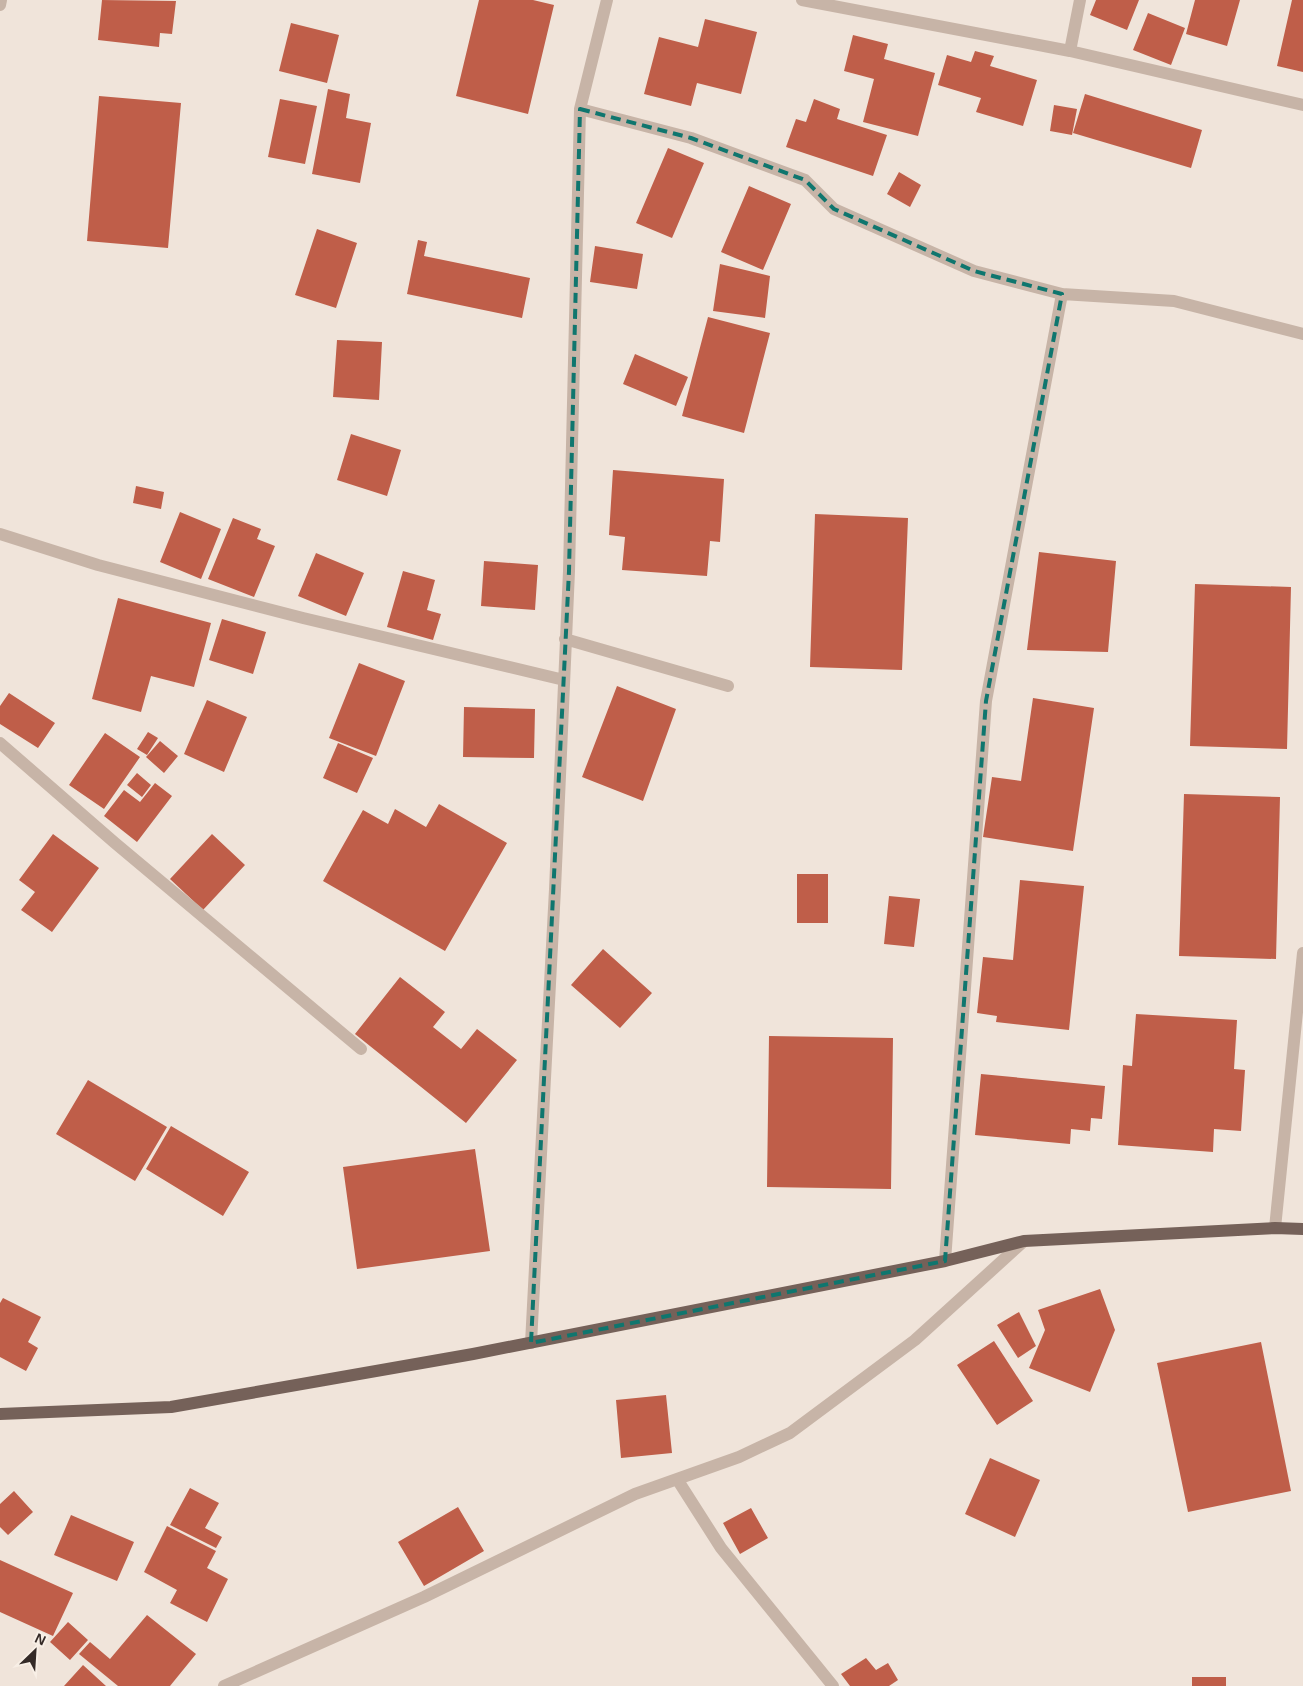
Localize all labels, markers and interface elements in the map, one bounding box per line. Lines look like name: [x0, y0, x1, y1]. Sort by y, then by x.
north arrow: [10, 1626, 60, 1676]
text: N: [33, 1630, 48, 1649]

